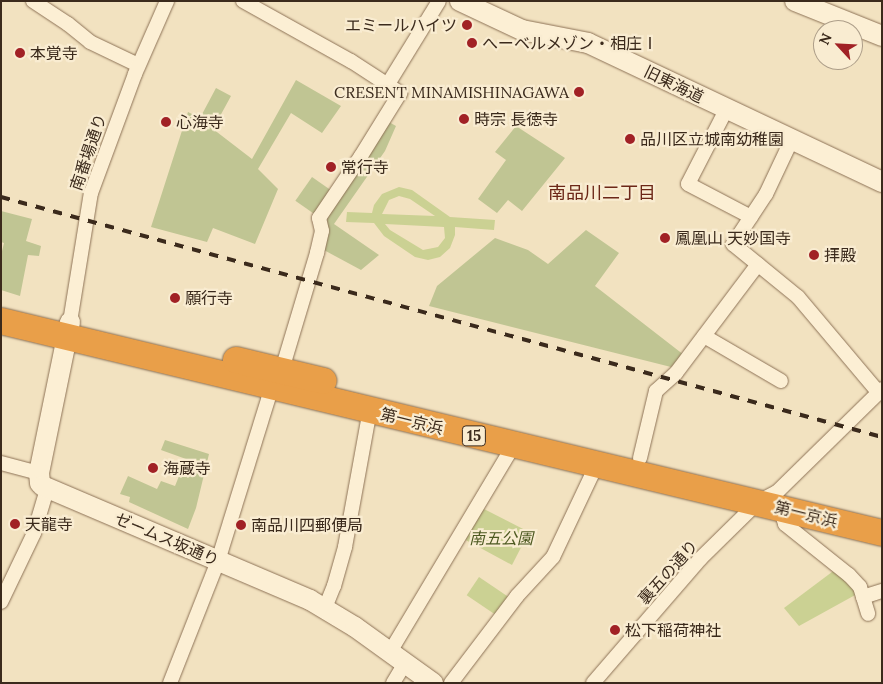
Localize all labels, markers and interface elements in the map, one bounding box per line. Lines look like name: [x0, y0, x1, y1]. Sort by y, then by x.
place label: エミールハイツ: [345, 15, 457, 35]
marker: エミールハイツ: [461, 19, 473, 31]
north arrow: [813, 20, 863, 70]
text: N: [815, 30, 836, 48]
place label: へーベルメゾン・相庄Ⅰ: [482, 33, 658, 53]
marker: へーベルメゾン・相庄Ⅰ: [466, 37, 478, 49]
place label: 本覚寺: [30, 43, 78, 63]
marker: 本覚寺: [14, 47, 26, 59]
street label: 旧東海道: [641, 61, 707, 107]
place label: CRESENT MINAMISHINAGAWA: [334, 82, 569, 102]
marker: CRESENT MINAMISHINAGAWA: [573, 86, 585, 98]
place label: 時宗 長徳寺: [474, 109, 558, 129]
street label: 南番場通り: [66, 111, 110, 193]
place label: 心海寺: [176, 112, 224, 132]
marker: 時宗 長徳寺: [458, 113, 470, 125]
marker: 心海寺: [160, 116, 172, 128]
place label: 品川区立城南幼稚園: [640, 129, 784, 149]
marker: 品川区立城南幼稚園: [624, 133, 636, 145]
place label: 常行寺: [341, 157, 389, 177]
marker: 常行寺: [325, 161, 337, 173]
district label: 南品川二丁目: [548, 182, 656, 204]
place label: 鳳凰山 天妙国寺: [675, 228, 791, 248]
marker: 鳳凰山 天妙国寺: [659, 232, 671, 244]
place label: 拝殿: [824, 245, 856, 265]
marker: 拝殿: [808, 249, 820, 261]
place label: 願行寺: [185, 288, 233, 308]
marker: 願行寺: [169, 292, 181, 304]
street label: 第一京浜: [379, 404, 445, 438]
road number: 15: [462, 424, 486, 448]
place label: 海蔵寺: [163, 458, 211, 478]
marker: 海蔵寺: [147, 462, 159, 474]
street label: 第一京浜: [773, 497, 839, 531]
street label: ゼームス坂通り: [112, 508, 222, 570]
place label: 天龍寺: [25, 514, 73, 534]
place label: 南品川四郵便局: [251, 515, 363, 535]
marker: 天龍寺: [9, 518, 21, 530]
marker: 南品川四郵便局: [235, 519, 247, 531]
park label: 南五公園: [469, 528, 533, 548]
street label: 裏五の通り: [634, 536, 702, 608]
place label: 松下稲荷神社: [625, 620, 721, 640]
marker: 松下稲荷神社: [609, 624, 621, 636]

